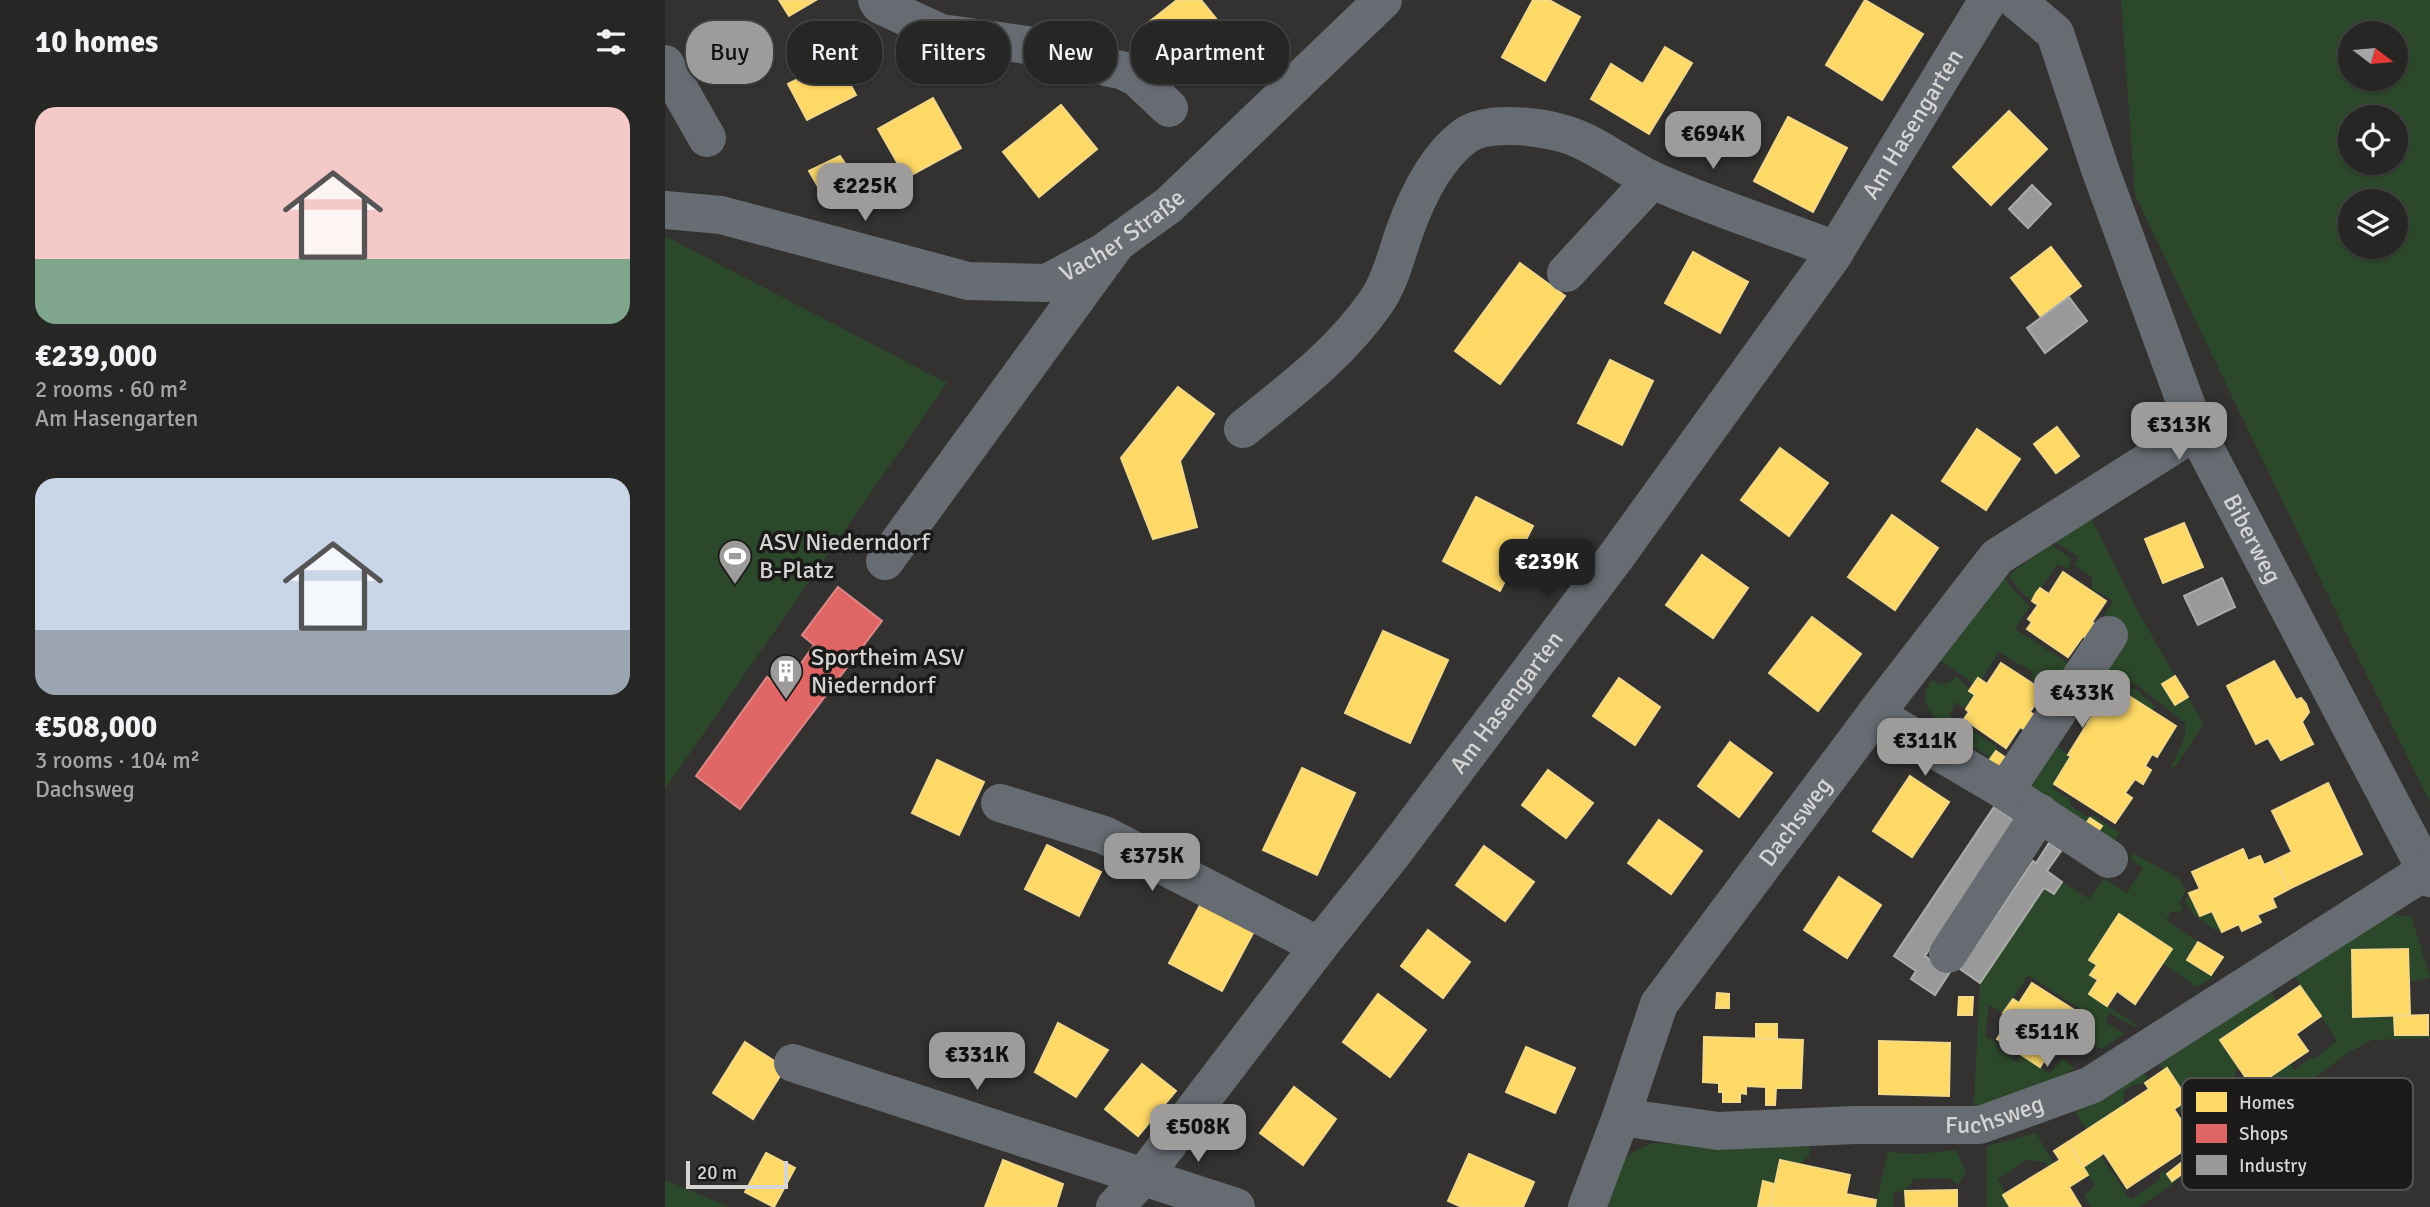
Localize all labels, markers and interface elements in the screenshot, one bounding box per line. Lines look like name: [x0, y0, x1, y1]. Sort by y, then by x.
chip: Buy: [686, 21, 773, 84]
chip: Rent: [787, 21, 882, 84]
chip: Filters: [896, 21, 1010, 84]
chip: New: [1024, 21, 1117, 84]
chip: Apartment: [1131, 21, 1289, 84]
north arrow: [2338, 21, 2408, 91]
map controls: [2338, 21, 2408, 259]
icon: filters: [592, 23, 630, 61]
text: 10 homes: [35, 24, 158, 61]
street label: Am Hasengarten: [1855, 43, 1970, 205]
button: locate: [2338, 105, 2408, 175]
pin: €694K: [1664, 111, 1762, 171]
text: €694K: [1681, 119, 1745, 148]
icon: home: [270, 152, 396, 278]
pin: €225K: [816, 164, 914, 223]
text: €225K: [833, 171, 897, 200]
street label: Vacher Straße: [1054, 183, 1191, 288]
button: layers: [2338, 189, 2408, 259]
text: €239,000: [35, 338, 157, 375]
text: 2 rooms · 60 m²: [35, 375, 188, 404]
pin: €313K: [2130, 402, 2228, 462]
text: Am Hasengarten: [35, 404, 198, 433]
text: €313K: [2147, 410, 2211, 439]
street label: Biberweg: [2217, 489, 2288, 589]
icon: home: [270, 523, 396, 649]
place label: ASV Niederndorf B-Platz: [759, 527, 930, 585]
sports icon: ASV Niederndorf B-Platz: [716, 537, 754, 586]
pin: €239K: [1498, 540, 1596, 599]
text: €239K: [1515, 547, 1579, 576]
street label: Am Hasengarten: [1443, 625, 1570, 779]
place label: Sportheim ASV Niederndorf: [811, 642, 964, 700]
building icon: Sportheim ASV Niederndorf: [767, 652, 805, 701]
pin: €433K: [2033, 670, 2131, 730]
text: €433K: [2050, 678, 2114, 707]
text: €508,000: [35, 709, 157, 746]
pin: €311K: [1876, 718, 1974, 778]
text: €311K: [1893, 726, 1957, 755]
text: 3 rooms · 104 m²: [35, 746, 200, 775]
street label: Dachsweg: [1752, 771, 1838, 872]
text: Dachsweg: [35, 775, 135, 804]
pin: €375K: [1103, 834, 1201, 893]
text: €375K: [1120, 841, 1184, 870]
pin: €511K: [1998, 1010, 2096, 1069]
text: €511K: [2015, 1017, 2079, 1046]
pin: €331K: [928, 1032, 1026, 1092]
text: €331K: [945, 1040, 1009, 1069]
legend: [2182, 1078, 2413, 1190]
street label: Fuchsweg: [1945, 1088, 2048, 1140]
text: Homes: [2239, 1091, 2295, 1115]
pin: €508K: [1149, 1104, 1247, 1164]
text: €508K: [1166, 1112, 1230, 1141]
text: Shops: [2239, 1122, 2288, 1146]
text: Industry: [2239, 1154, 2307, 1178]
scale bar: [686, 1158, 787, 1190]
text: 20 m: [697, 1161, 737, 1185]

